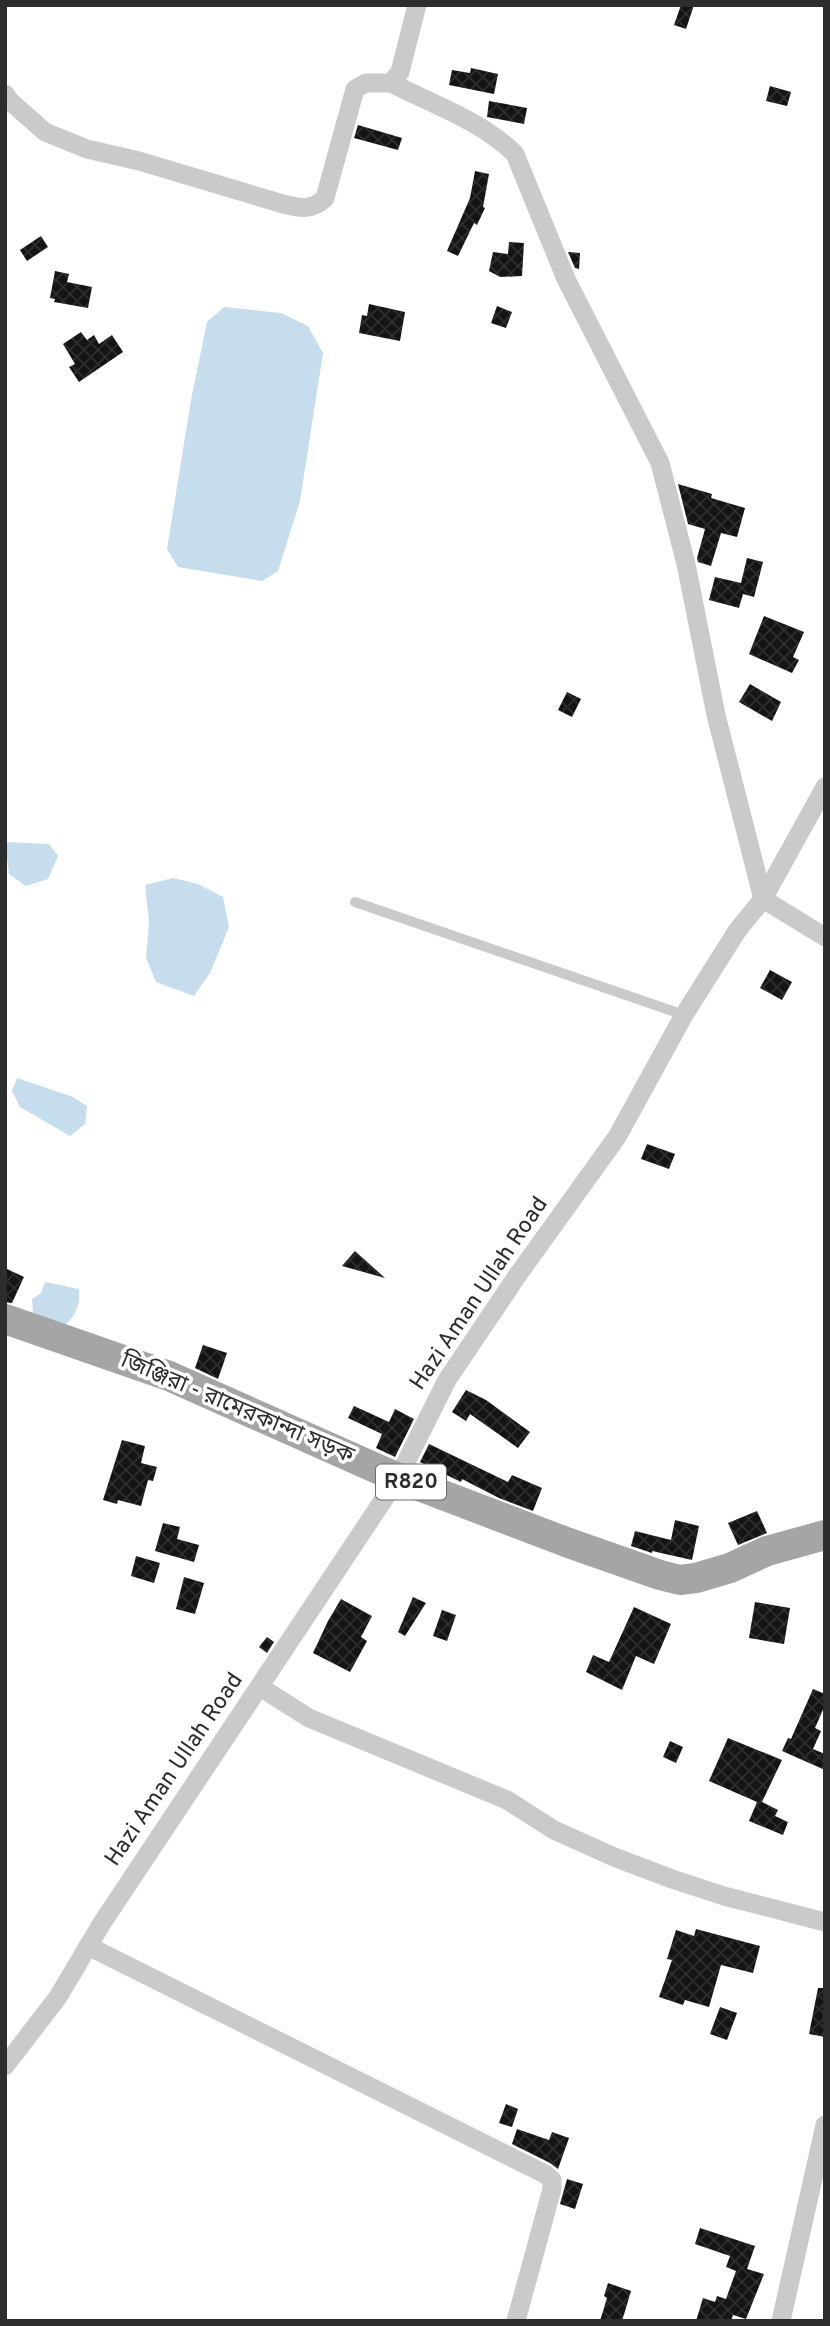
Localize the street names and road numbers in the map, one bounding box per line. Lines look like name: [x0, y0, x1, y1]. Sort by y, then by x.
street label: Hazi Aman Ullah Road: [405, 1192, 555, 1396]
street label: জিঞ্জিরা - রামেরকান্দা সড়ক: [115, 1346, 358, 1471]
road number: R820: [376, 1464, 446, 1500]
street label: Hazi Aman Ullah Road: [100, 1668, 250, 1872]

